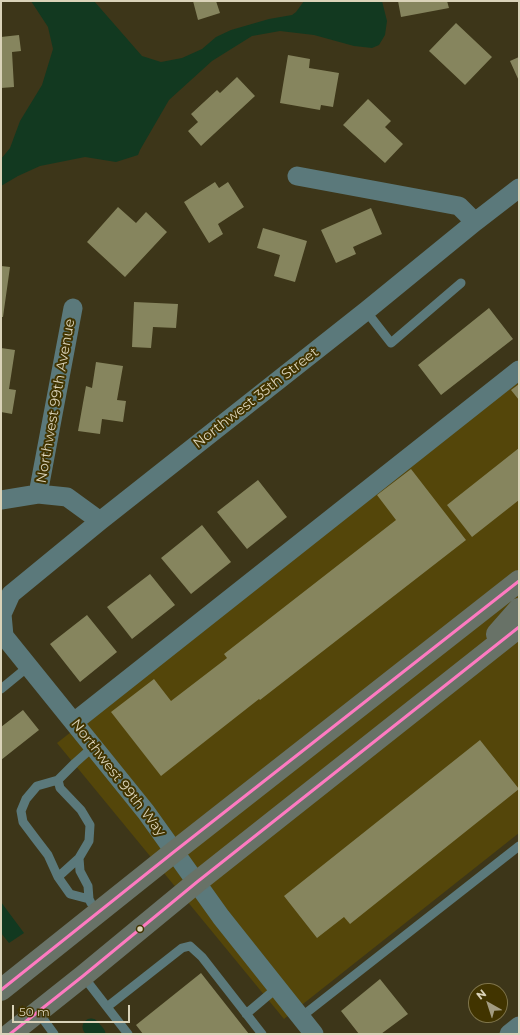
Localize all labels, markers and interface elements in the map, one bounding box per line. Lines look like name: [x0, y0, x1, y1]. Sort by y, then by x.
street label: Northwest 99th Avenue: [33, 318, 79, 484]
street label: Northwest 35th Street: [190, 344, 322, 452]
street label: Northwest 99th Way: [67, 716, 169, 840]
unlabelled marker: [135, 924, 145, 934]
north arrow: [468, 983, 508, 1023]
text: N: [473, 986, 489, 1003]
scale bar: [14, 997, 132, 1023]
text: 50 m: [19, 1004, 50, 1019]

